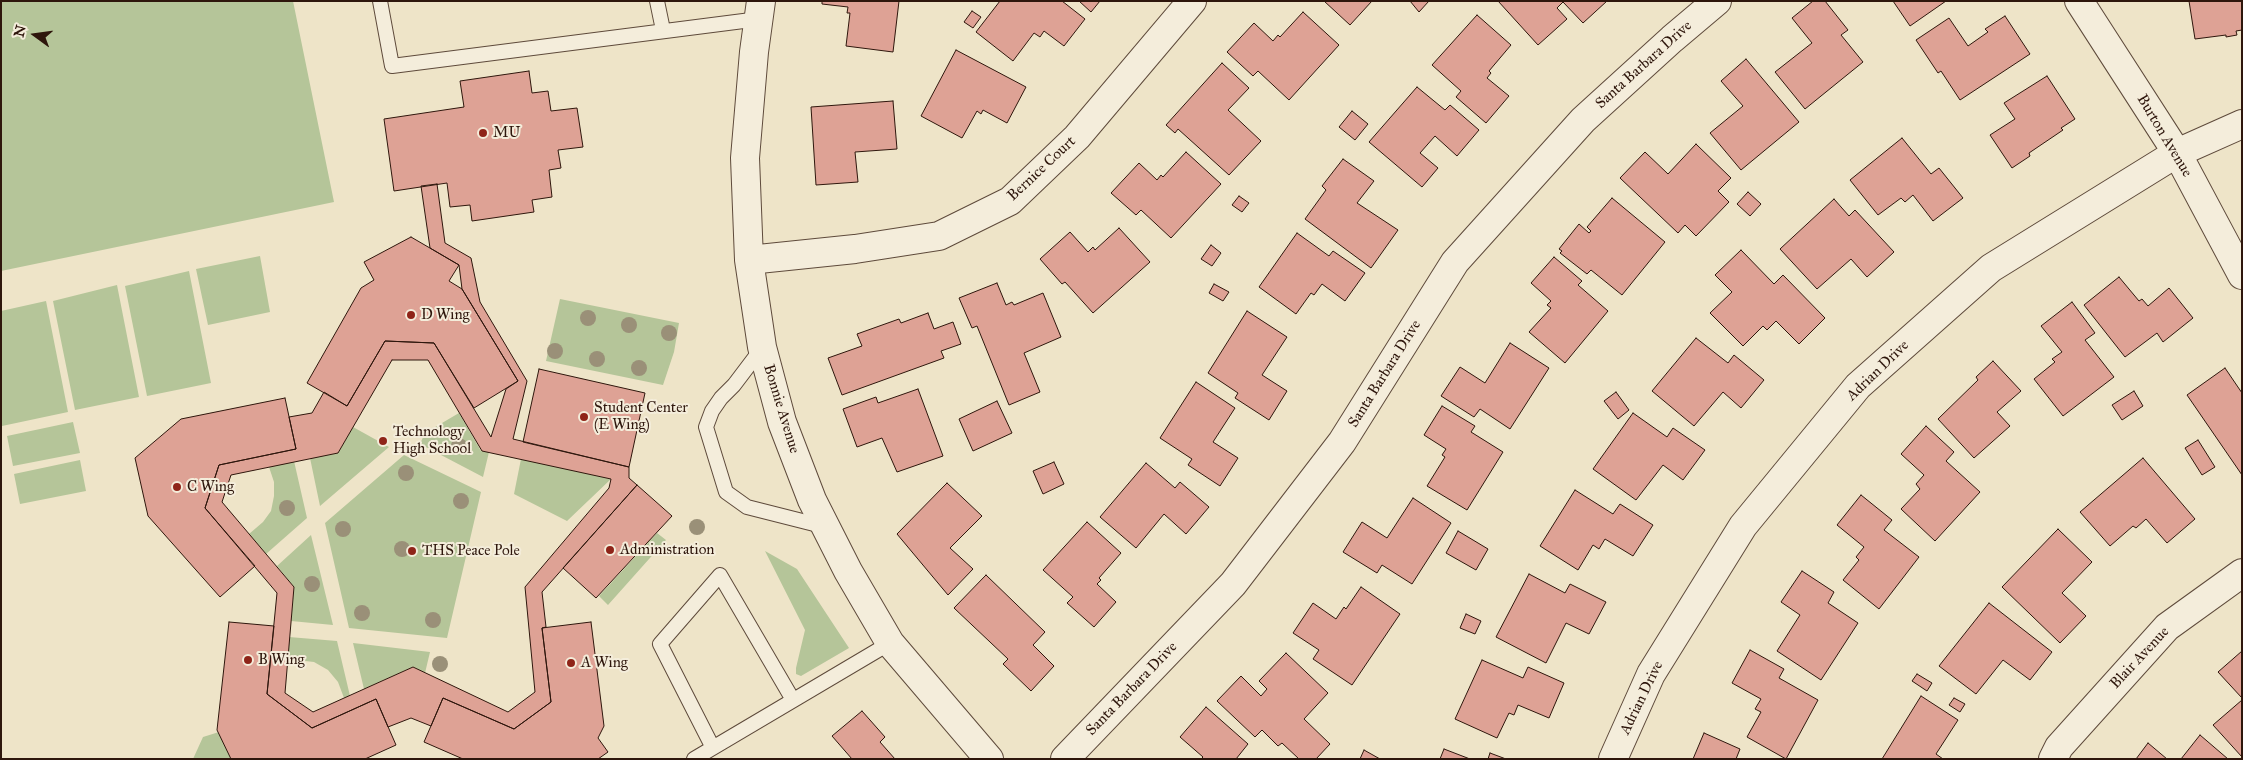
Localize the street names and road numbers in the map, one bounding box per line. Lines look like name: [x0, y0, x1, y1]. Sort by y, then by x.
street label: Santa Barbara Drive: [1592, 17, 1696, 113]
street label: Burton Avenue: [2132, 92, 2196, 180]
street label: Bernice Court: [1004, 133, 1080, 205]
street label: Santa Barbara Drive: [1345, 317, 1425, 431]
street label: Adrian Drive: [1843, 337, 1913, 405]
street label: Bonnie Avenue: [759, 362, 803, 456]
street label: Blair Avenue: [2107, 623, 2173, 693]
street label: Santa Barbara Drive: [1083, 638, 1181, 740]
street label: Adrian Drive: [1616, 658, 1668, 738]

